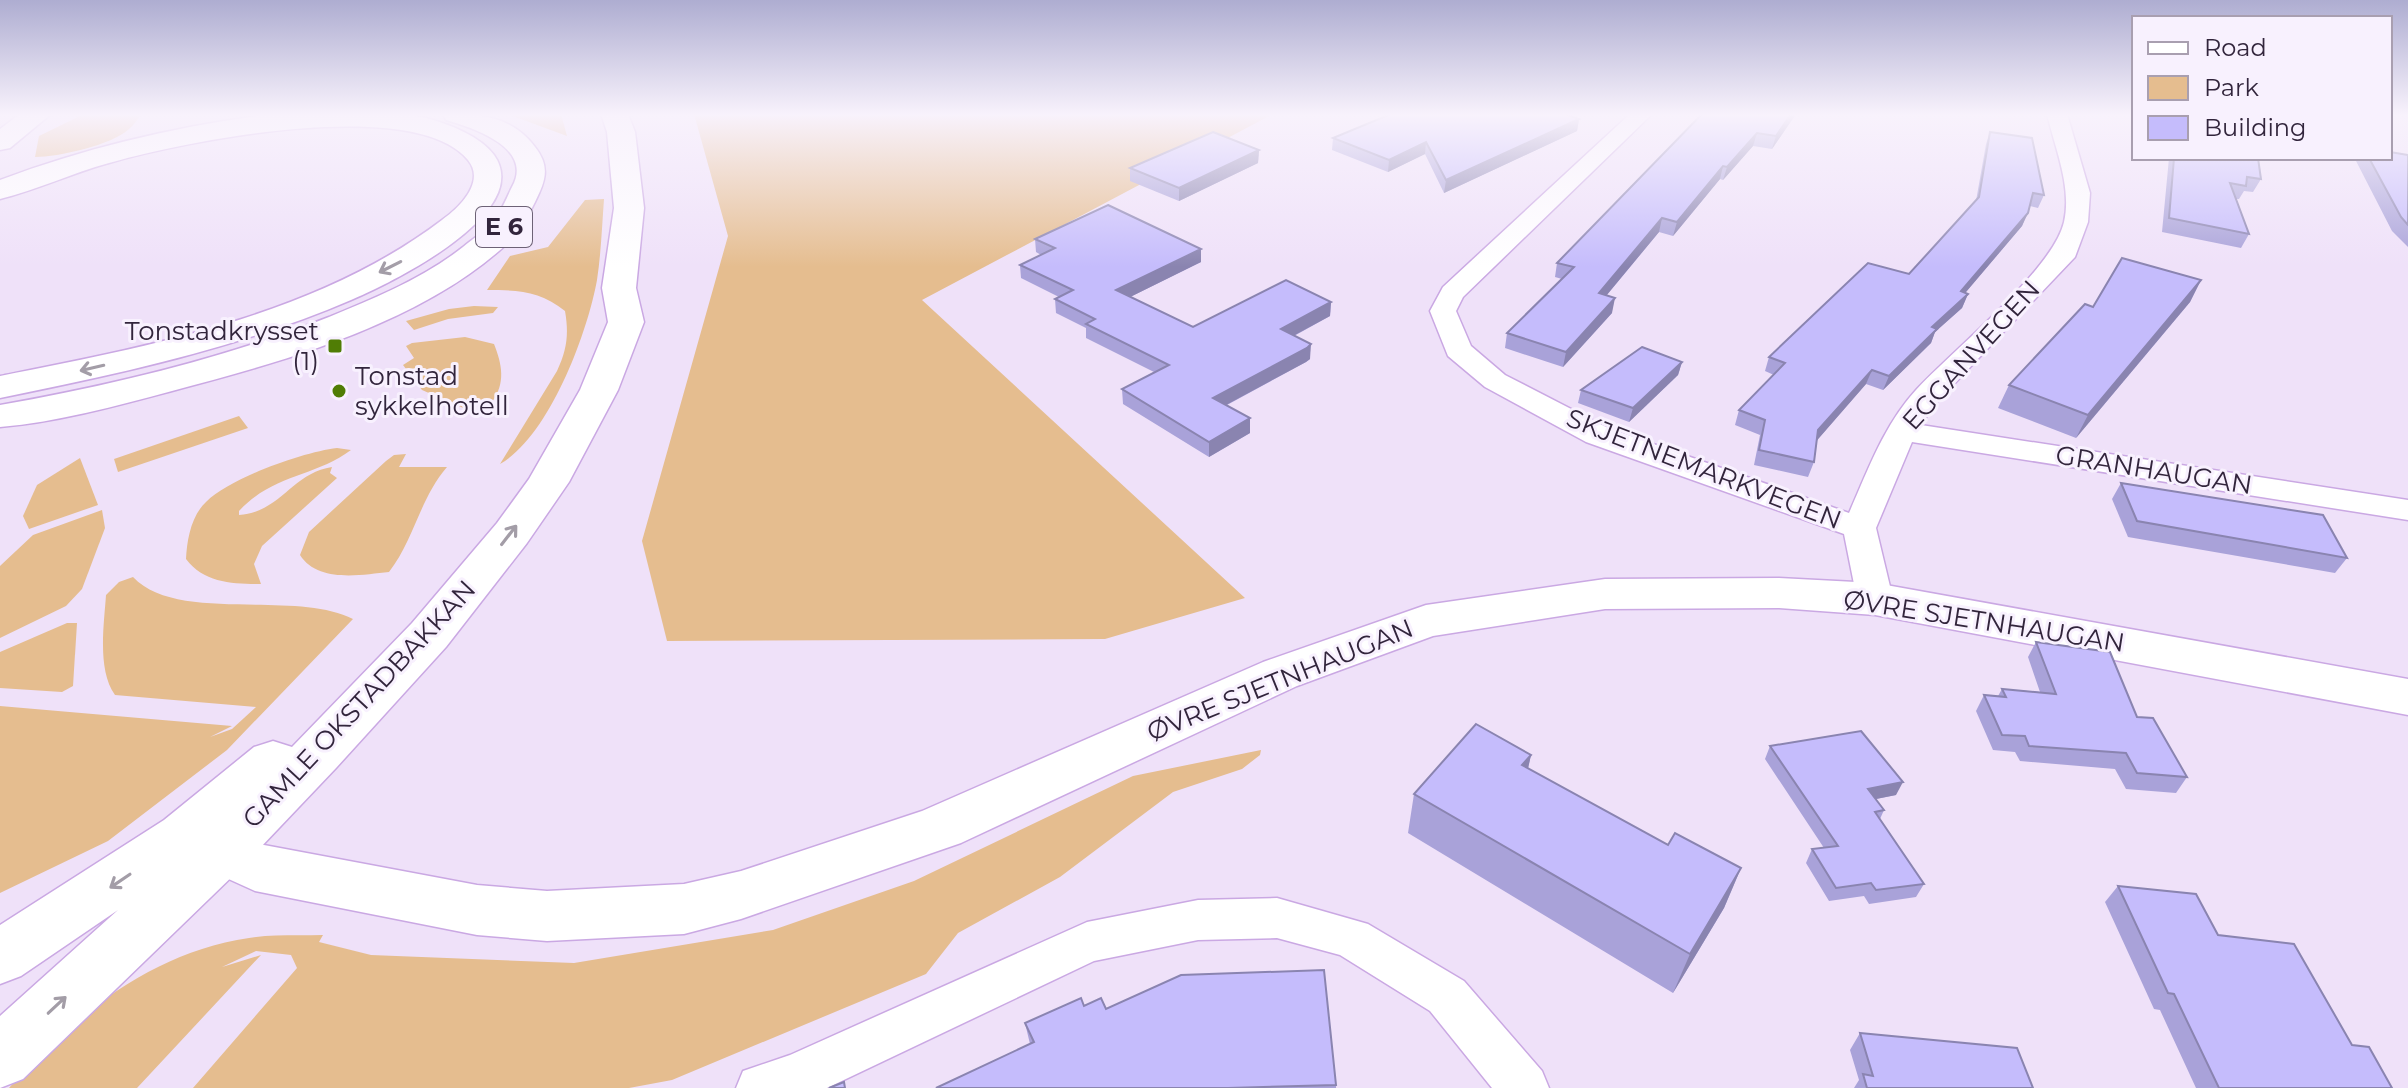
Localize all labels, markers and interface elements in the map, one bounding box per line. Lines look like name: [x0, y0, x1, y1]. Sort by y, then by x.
legend: [2132, 16, 2392, 160]
text: Road: [2204, 33, 2267, 62]
text: Park: [2204, 73, 2259, 102]
text: Building: [2204, 113, 2307, 142]
road number: E 6: [476, 207, 532, 247]
one-way arrow: [379, 260, 403, 276]
street label: EGGANVEGEN: [1895, 273, 2047, 437]
place label: Tonstadkrysset (1): [125, 315, 319, 377]
marker: Tonstadkrysset (1): [326, 337, 344, 355]
place label: Tonstad sykkelhotell: [355, 360, 509, 422]
one-way arrow: [79, 361, 105, 376]
marker: Tonstad sykkelhotell: [330, 382, 348, 400]
street label: SKJETNEMARKVEGEN: [1562, 402, 1846, 536]
street label: GRANHAUGAN: [2053, 439, 2255, 501]
one-way arrow: [501, 525, 518, 546]
street label: GAMLE OKSTADBAKKAN: [236, 573, 482, 835]
street label: ØVRE SJETNHAUGAN: [1841, 583, 2127, 659]
street label: ØVRE SJETNHAUGAN: [1142, 612, 1418, 748]
one-way arrow: [110, 873, 132, 889]
one-way arrow: [47, 996, 66, 1015]

